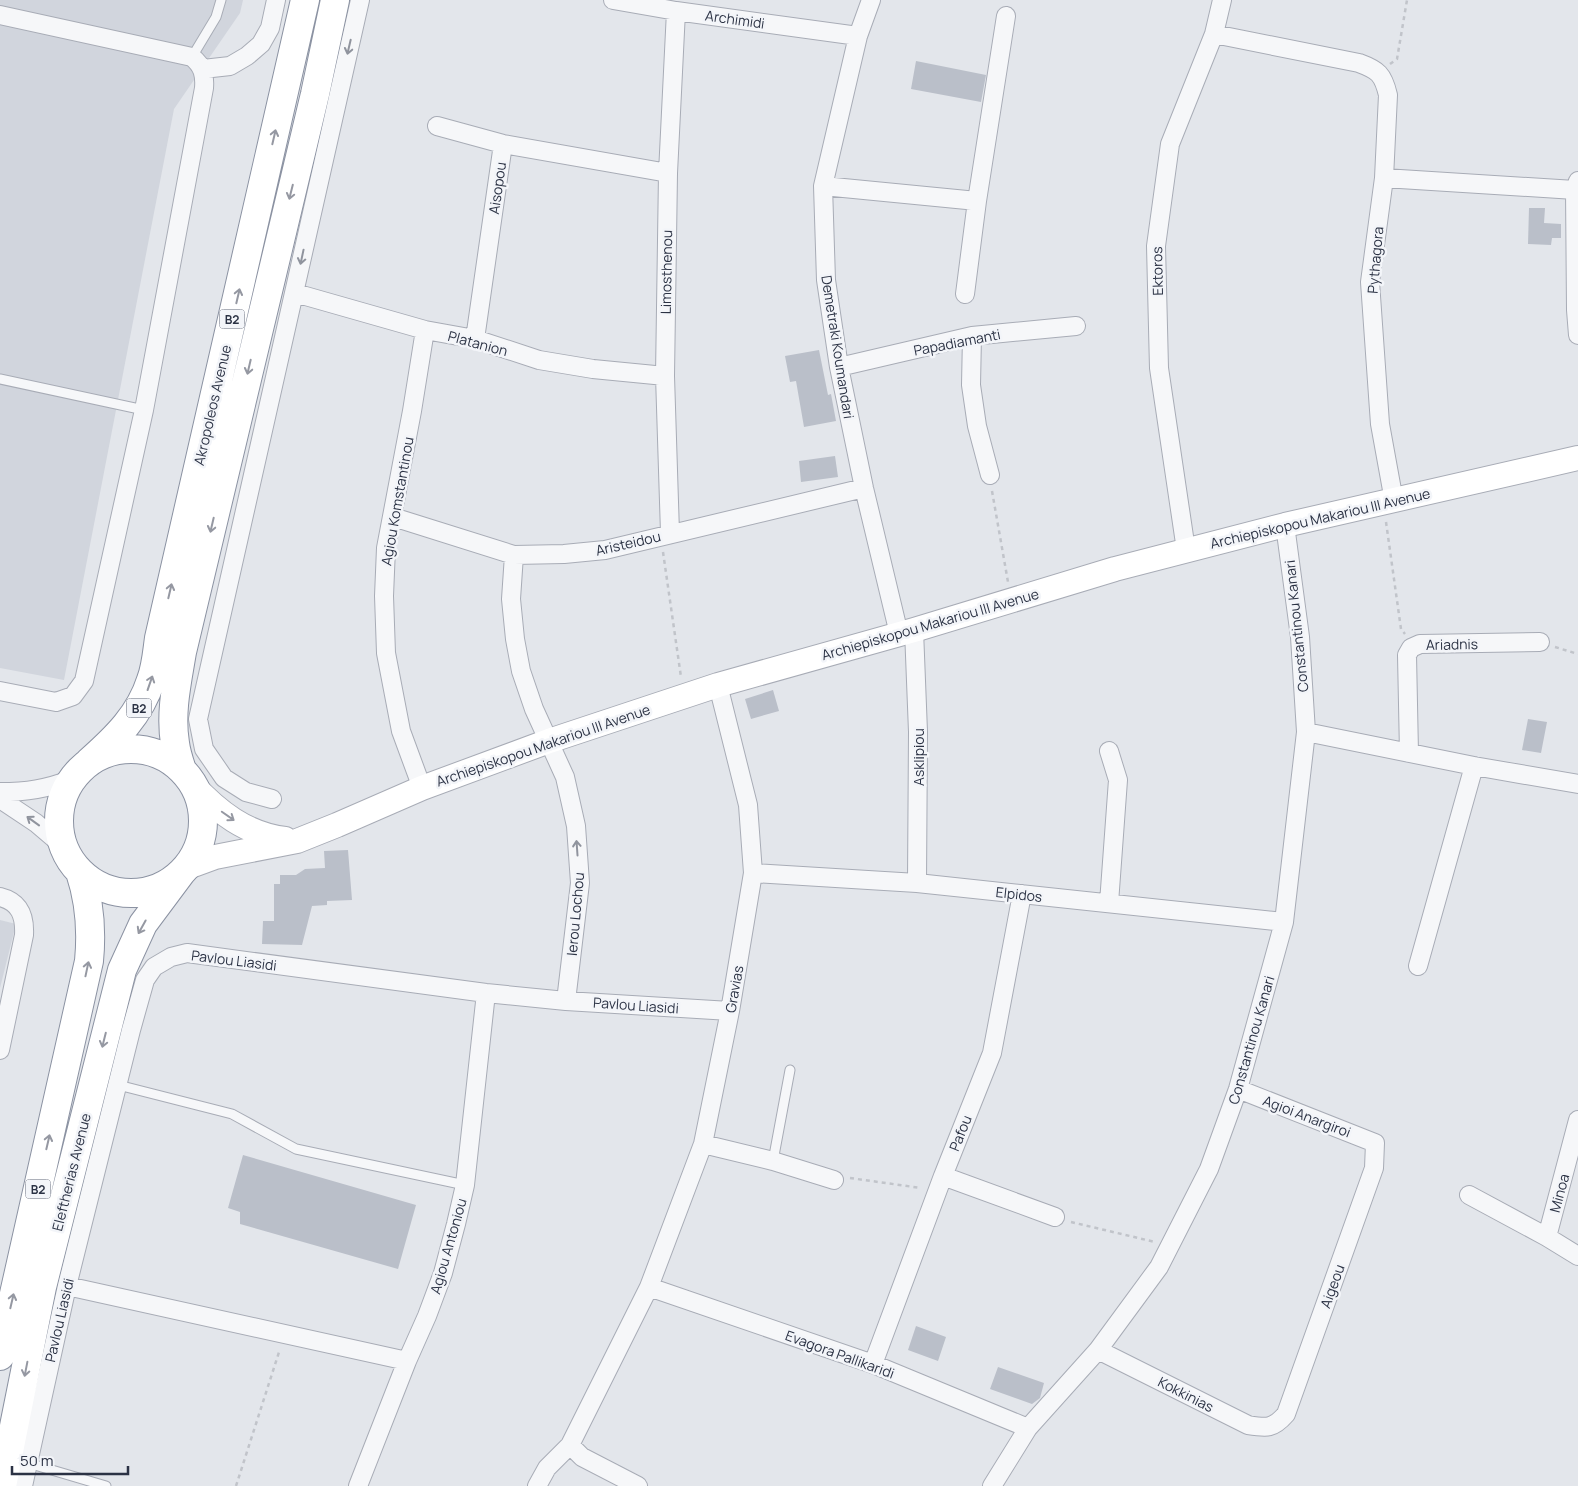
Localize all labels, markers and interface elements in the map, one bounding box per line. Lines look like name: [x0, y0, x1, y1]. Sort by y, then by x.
street label: Archimidi: [704, 5, 766, 33]
one-way arrow: [344, 39, 353, 55]
one-way arrow: [270, 130, 279, 146]
street label: Aisopou: [484, 161, 510, 215]
one-way arrow: [286, 184, 295, 200]
street label: Pythagora: [1363, 226, 1387, 294]
street label: Limosthenou: [656, 230, 676, 314]
street label: Ektoros: [1147, 246, 1167, 296]
one-way arrow: [297, 249, 306, 265]
street label: Demetraki Koumandari: [817, 274, 859, 420]
one-way arrow: [233, 288, 243, 304]
road number: B2: [220, 310, 244, 328]
street label: Papadiamanti: [912, 324, 1002, 360]
street label: Platanion: [446, 326, 510, 360]
street label: Akropoleos Avenue: [189, 343, 235, 467]
one-way arrow: [244, 359, 253, 375]
street label: Agiou Komstantinou: [376, 435, 418, 567]
street label: Archiepiskopou Makariou III Avenue: [1208, 483, 1432, 553]
one-way arrow: [207, 517, 216, 533]
street label: Aristeidou: [594, 526, 662, 560]
street label: Constantinou Kanari: [1280, 559, 1312, 693]
one-way arrow: [166, 583, 175, 599]
street label: Archiepiskopou Makariou III Avenue: [819, 584, 1041, 664]
street label: Ariadnis: [1426, 634, 1478, 654]
one-way arrow: [146, 676, 155, 691]
road number: B2: [126, 698, 152, 718]
street label: Archiepiskopou Makariou III Avenue: [433, 699, 653, 791]
street label: Asklipiou: [909, 728, 928, 786]
one-way arrow: [221, 811, 235, 821]
one-way arrow: [27, 815, 40, 826]
one-way arrow: [573, 840, 582, 856]
street label: Ierou Lochou: [562, 871, 588, 957]
street label: Elpidos: [995, 882, 1043, 906]
one-way arrow: [137, 919, 147, 933]
street label: Pavlou Liasidi: [190, 945, 278, 975]
one-way arrow: [83, 961, 92, 977]
street label: Gravias: [721, 964, 747, 1014]
street label: Constantinou Kanari: [1224, 974, 1278, 1106]
street label: Pavlou Liasidi: [593, 993, 679, 1017]
one-way arrow: [99, 1032, 108, 1048]
street label: Agioi Anargiroi: [1260, 1091, 1354, 1141]
street label: Eleftherias Avenue: [47, 1111, 95, 1233]
street label: Pafou: [944, 1112, 976, 1154]
one-way arrow: [44, 1135, 53, 1151]
street label: Minoa: [1545, 1172, 1573, 1214]
road number: B2: [26, 1180, 50, 1198]
street label: Agiou Antoniou: [425, 1196, 471, 1296]
street label: Aigeou: [1315, 1262, 1349, 1310]
street label: Pavlou Liasidi: [40, 1276, 78, 1364]
one-way arrow: [8, 1293, 18, 1309]
street label: Evagora Pallikaridi: [783, 1325, 897, 1383]
one-way arrow: [21, 1361, 30, 1377]
street label: Kokkinias: [1155, 1372, 1217, 1416]
scale bar: [12, 1444, 129, 1476]
text: 50 m: [20, 1450, 54, 1471]

